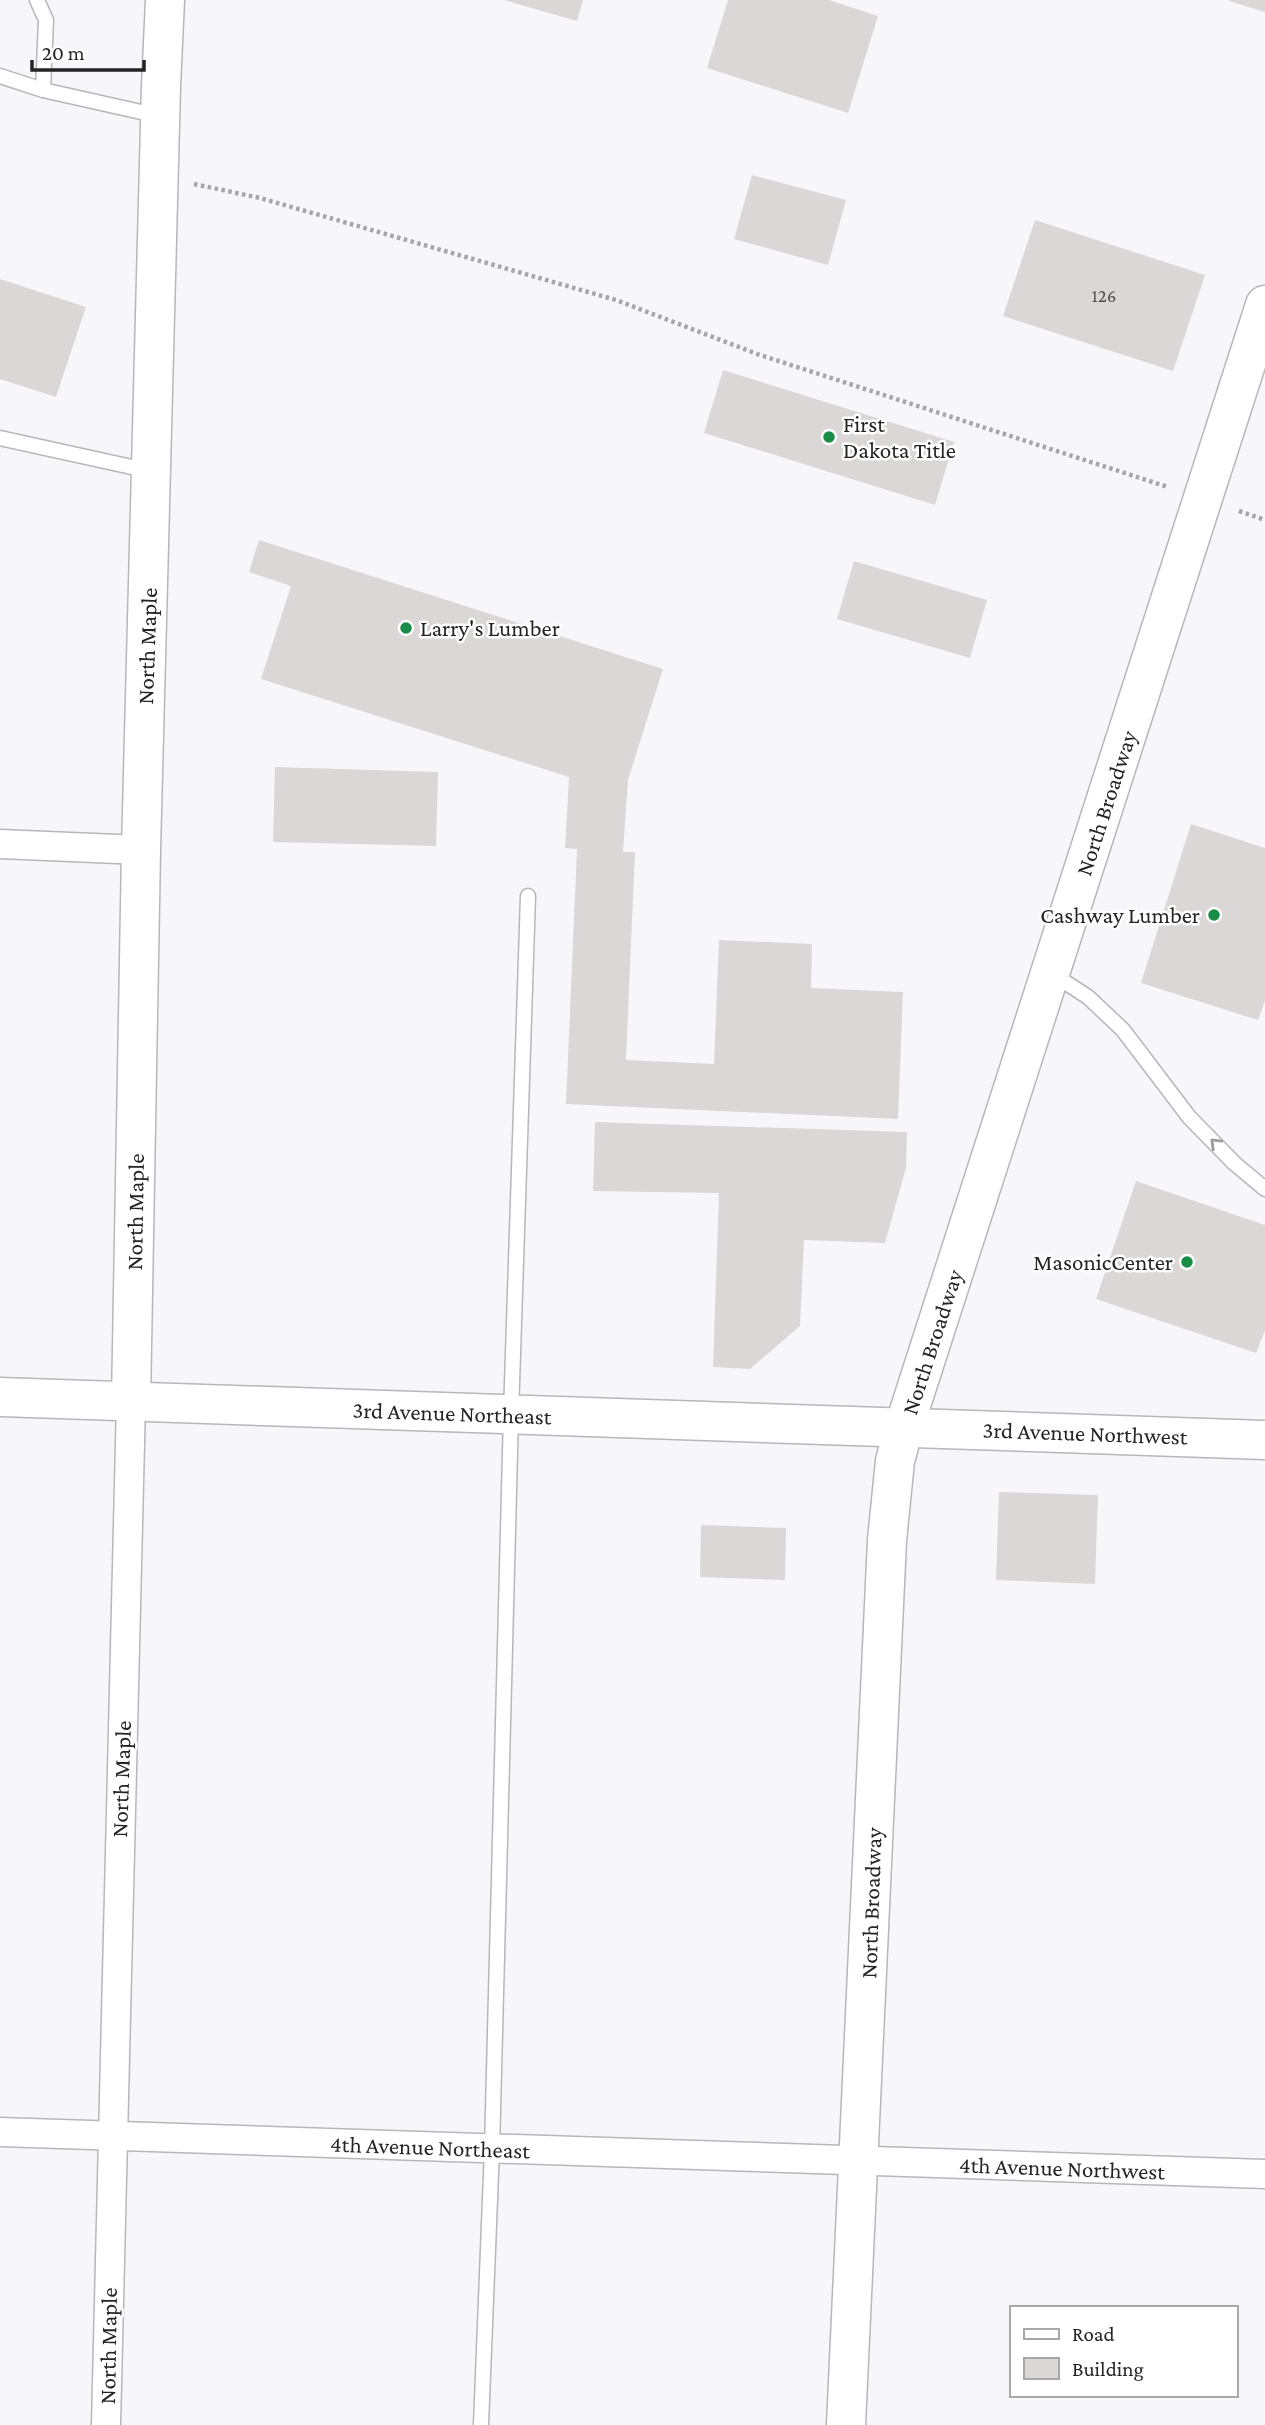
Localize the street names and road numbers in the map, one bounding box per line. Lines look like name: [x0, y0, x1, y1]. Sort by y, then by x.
street label: North Maple: [132, 587, 162, 705]
street label: North Broadway: [1070, 727, 1142, 879]
street label: North Maple: [121, 1153, 149, 1271]
street label: North Broadway: [896, 1266, 968, 1418]
street label: 3rd Avenue Northeast: [352, 1397, 552, 1429]
street label: 3rd Avenue Northwest: [982, 1416, 1188, 1450]
street label: North Maple: [106, 1720, 136, 1838]
street label: North Broadway: [855, 1827, 887, 1979]
street label: 4th Avenue Northeast: [330, 2131, 531, 2163]
street label: 4th Avenue Northwest: [959, 2151, 1166, 2185]
street label: North Maple: [94, 2287, 122, 2405]

